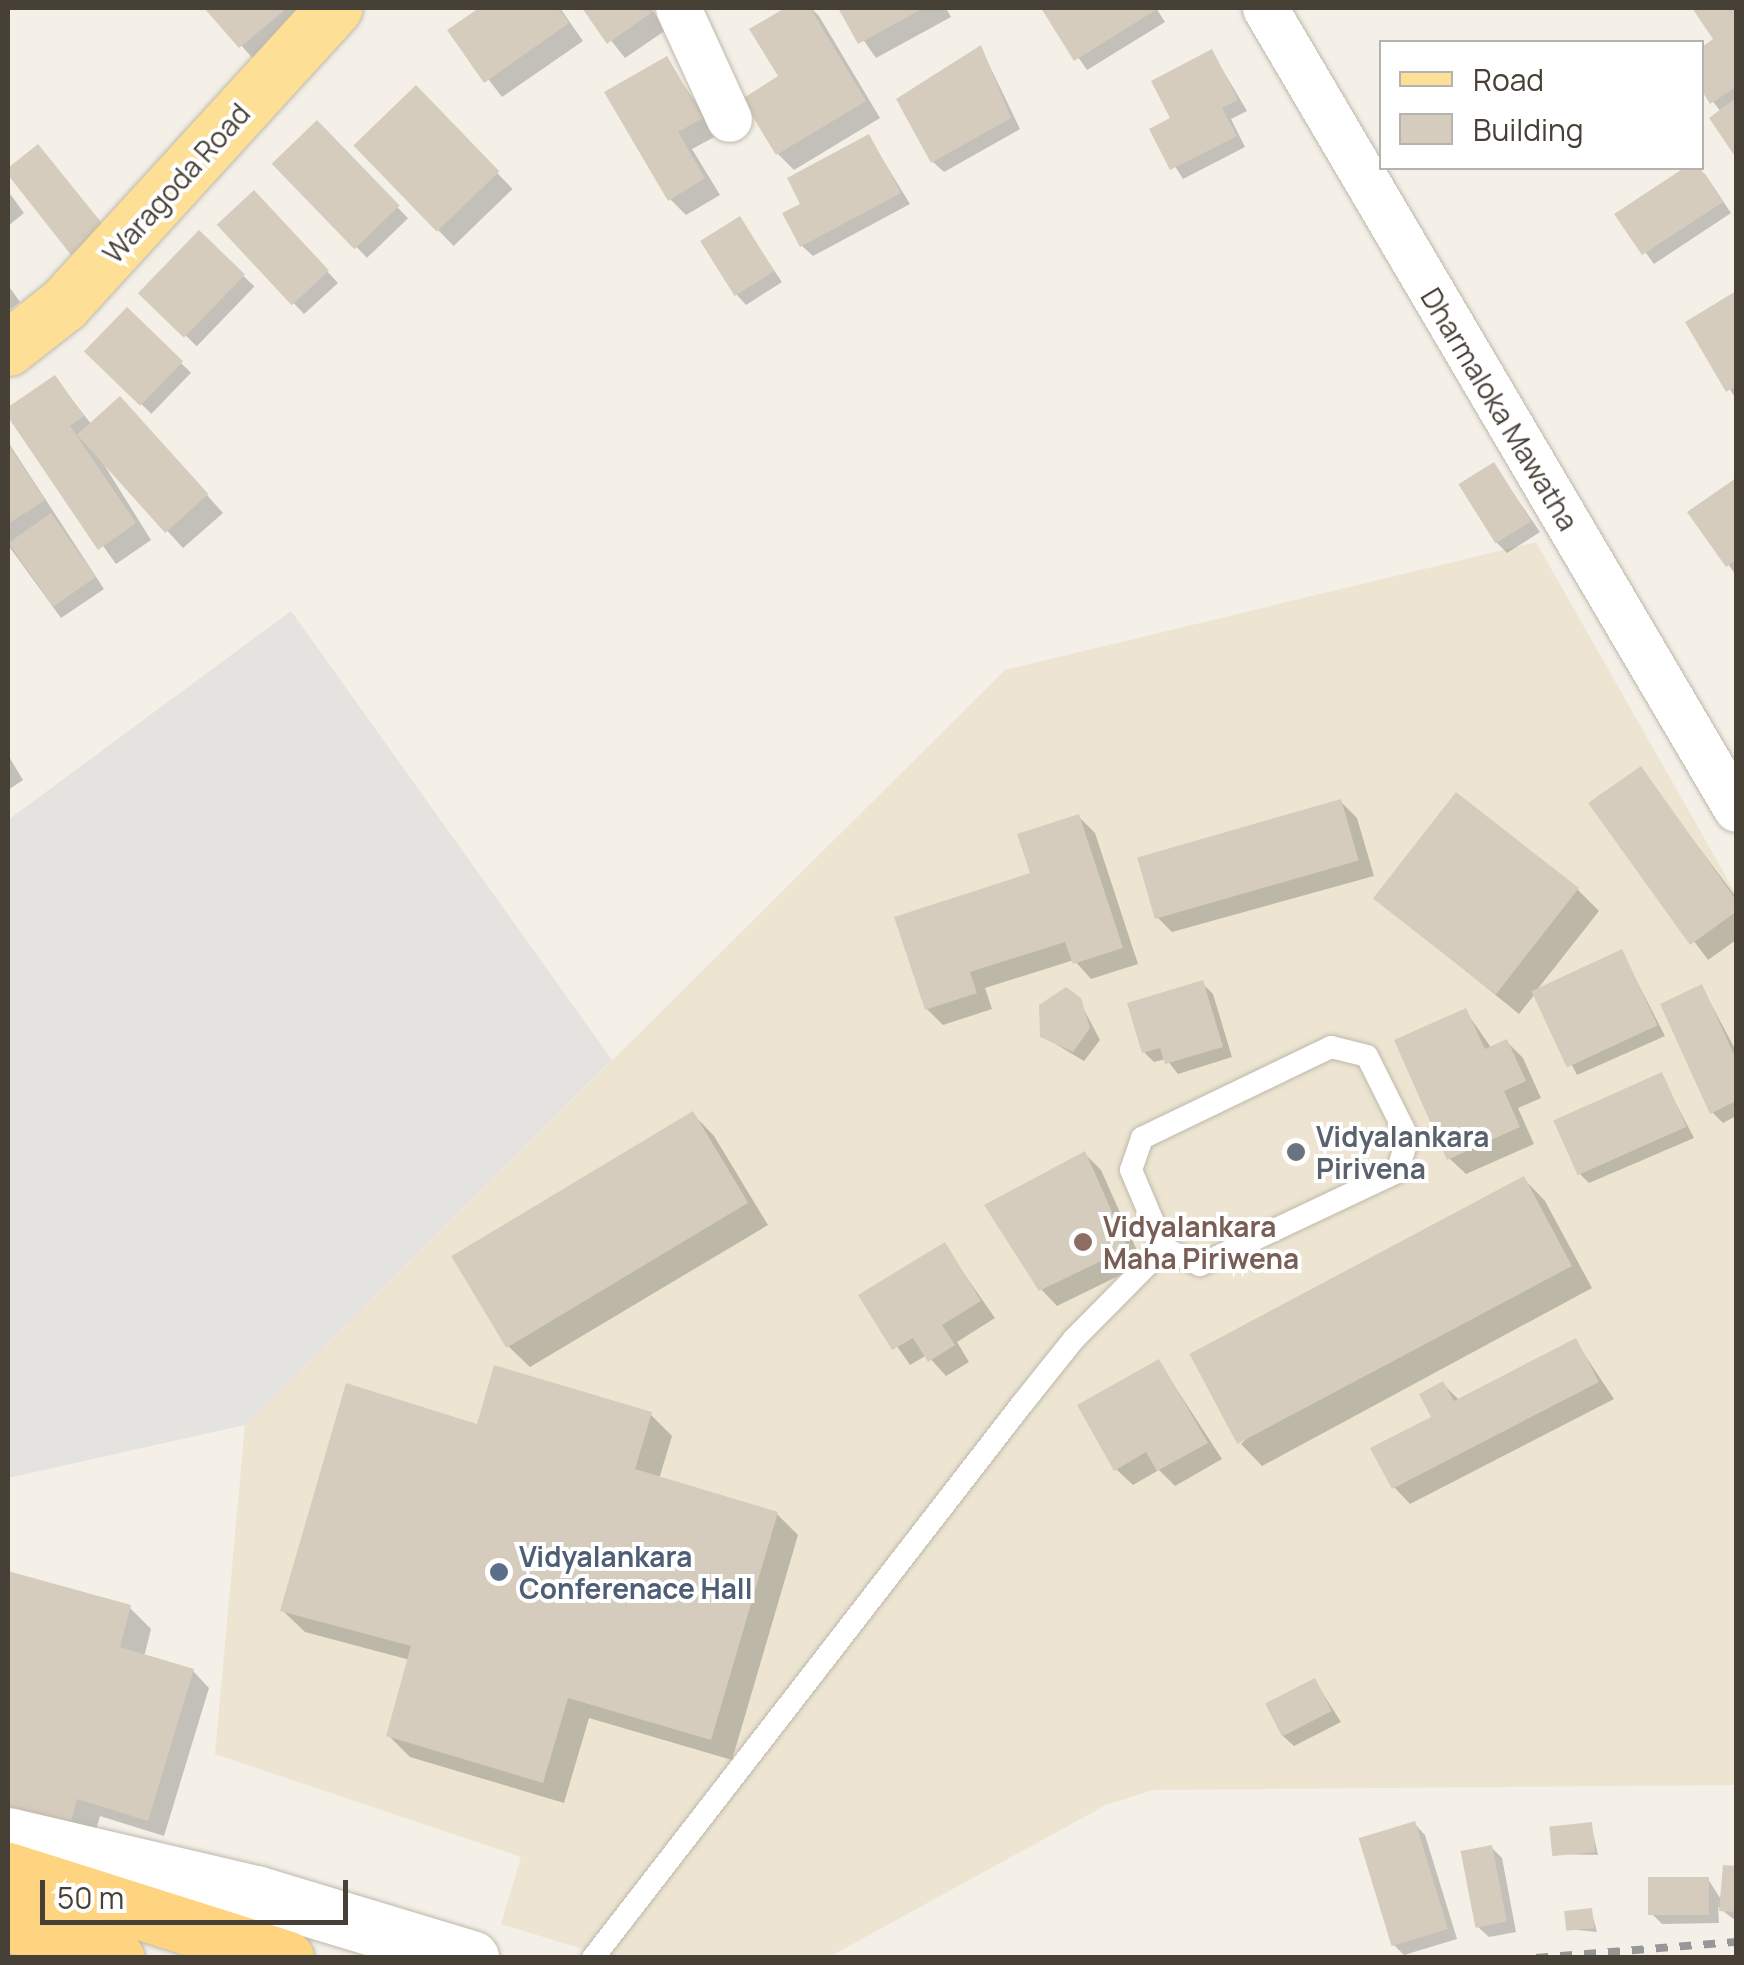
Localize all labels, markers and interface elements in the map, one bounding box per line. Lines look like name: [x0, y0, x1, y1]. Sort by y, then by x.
legend: [1379, 40, 1704, 170]
text: Road: [1473, 59, 1544, 100]
street label: Waragoda Road: [96, 96, 256, 270]
text: Building: [1473, 109, 1584, 150]
street label: Dharmaloka Mawatha: [1414, 282, 1586, 536]
place label: Vidyalankara Pirivena: [1316, 1119, 1489, 1185]
marker: Vidyalankara Pirivena: [1285, 1141, 1307, 1163]
place label: Vidyalankara Maha Piriwena: [1103, 1209, 1299, 1275]
marker: Vidyalankara Maha Piriwena: [1072, 1231, 1094, 1253]
place label: Vidyalankara Conferenace Hall: [519, 1539, 753, 1605]
marker: Vidyalankara Conferenace Hall: [488, 1561, 510, 1583]
scale bar: [45, 1860, 352, 1922]
text: 50 m: [57, 1877, 124, 1918]

